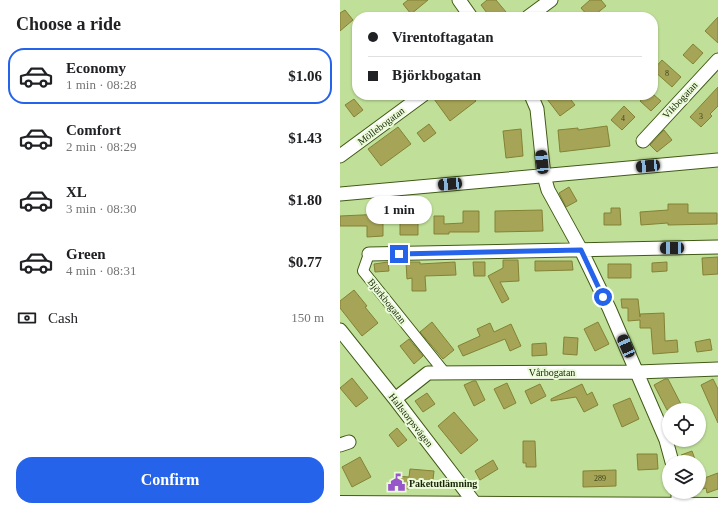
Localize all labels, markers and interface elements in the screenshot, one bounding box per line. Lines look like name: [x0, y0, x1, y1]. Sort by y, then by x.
text: Choose a ride: [16, 14, 121, 34]
text: Virentoftagatan: [392, 29, 494, 45]
icon: car: [18, 58, 54, 94]
text: Economy: [66, 60, 126, 76]
text: Björkbogatan: [392, 67, 481, 83]
text: $1.06: [288, 68, 322, 84]
house number: 8: [665, 69, 669, 78]
text: 1 min · 08:28: [66, 77, 136, 92]
street label: Vikbogatan: [660, 79, 700, 121]
street label: Möllebogatan: [356, 105, 406, 147]
house number: 3: [699, 112, 703, 121]
house number: 4: [621, 114, 625, 123]
icon: car: [18, 120, 54, 156]
text: Comfort: [66, 122, 121, 138]
text: $1.43: [288, 130, 322, 146]
text: 2 min · 08:29: [66, 139, 136, 154]
car: [535, 149, 549, 175]
car: [636, 159, 660, 173]
car: [438, 177, 462, 191]
icon: car: [18, 182, 54, 218]
text: XL: [66, 184, 87, 200]
text: $1.80: [288, 192, 322, 208]
callout: 1 min: [366, 196, 432, 224]
text: 3 min · 08:30: [66, 201, 136, 216]
text: 1 min: [383, 202, 415, 217]
car: [660, 242, 684, 254]
icon: car: [18, 244, 54, 280]
route end: [390, 245, 408, 263]
text: Green: [66, 246, 106, 262]
text: $0.77: [288, 254, 322, 270]
text: 4 min · 08:31: [66, 263, 136, 278]
street label: Björkbogatan: [366, 276, 408, 326]
route start: [594, 288, 612, 306]
icon: cash: [16, 307, 38, 329]
text: Cash: [48, 310, 78, 326]
text: 150 m: [291, 310, 324, 325]
car: [616, 333, 636, 359]
street label: Vårbogatan: [529, 367, 575, 378]
street label: Hallstorpsvägen: [387, 391, 435, 449]
map controls: [662, 403, 706, 499]
button: locate: [662, 403, 706, 447]
button: layers: [662, 455, 706, 499]
button: Confirm: [16, 457, 324, 503]
public building icon: Paketutlämning: [386, 473, 406, 493]
house number: 289: [594, 474, 606, 483]
place label: Paketutlämning: [409, 478, 477, 489]

